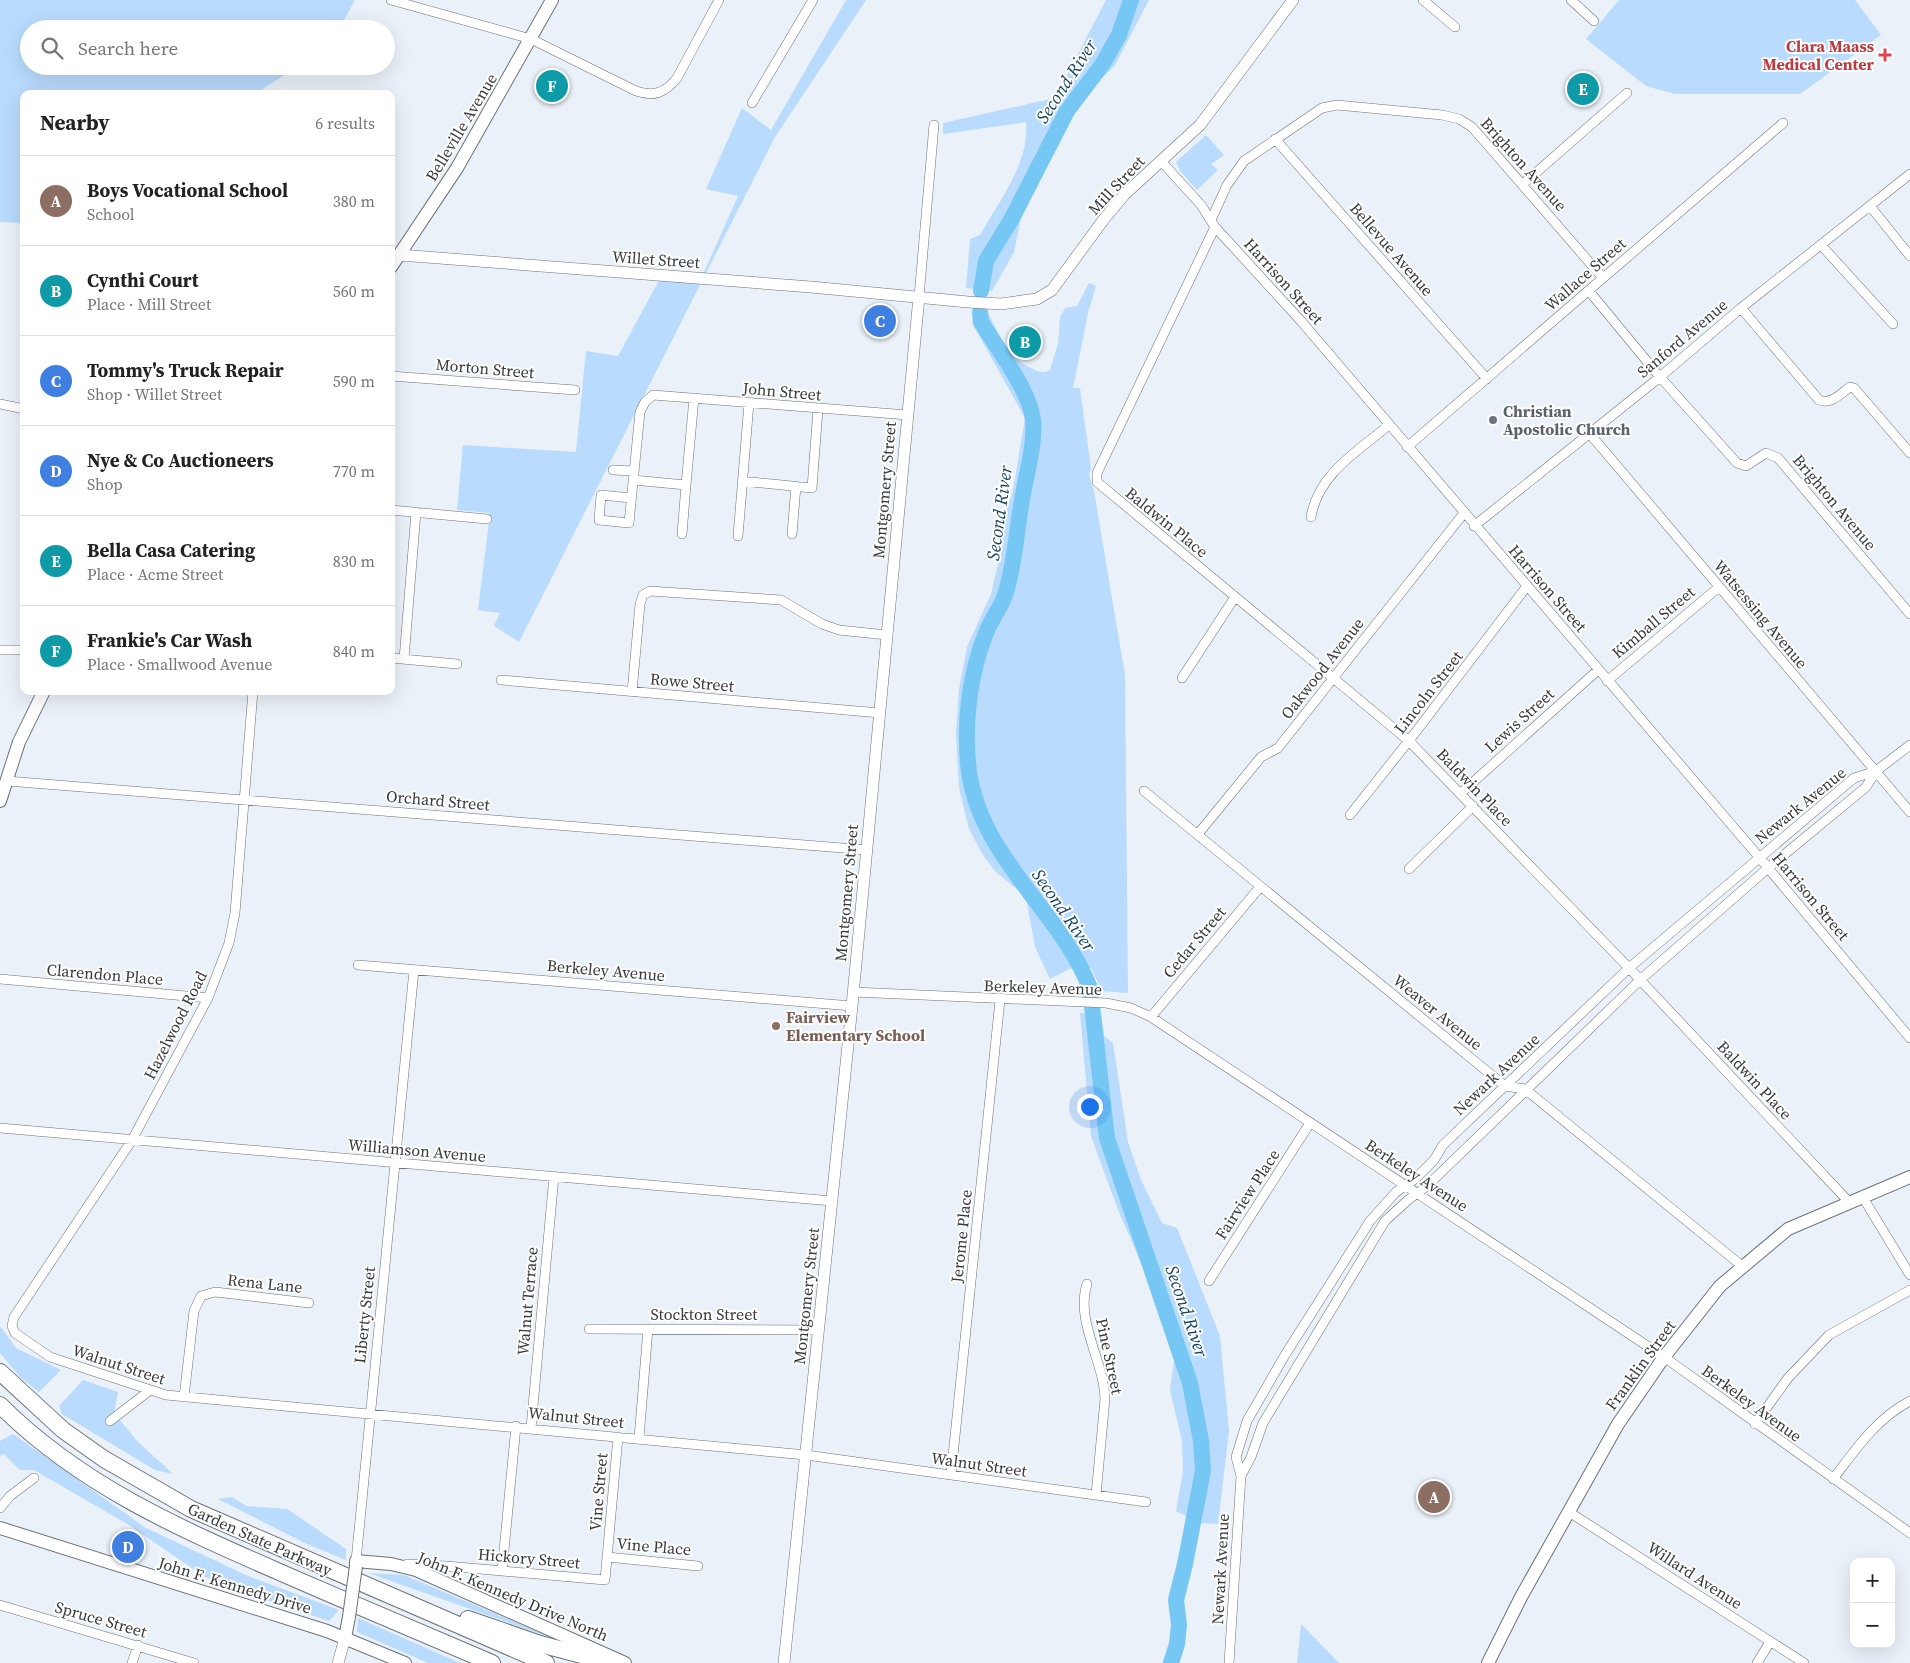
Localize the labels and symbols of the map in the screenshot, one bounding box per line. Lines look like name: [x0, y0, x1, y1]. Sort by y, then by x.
water label: Second River: [1029, 33, 1103, 128]
place label: Clara Maass Medical Center: [1763, 35, 1875, 75]
marker: Clara Maass Medical Center: [1878, 48, 1892, 62]
pin: F: [536, 67, 568, 105]
street label: Belleville Avenue: [420, 69, 502, 185]
pin: E: [1567, 70, 1599, 108]
street label: Brighton Avenue: [1476, 112, 1572, 216]
street label: Mill Street: [1083, 150, 1150, 219]
street label: Bellevue Avenue: [1345, 198, 1439, 300]
street label: Wallace Street: [1540, 232, 1631, 315]
street label: Harrison Street: [1239, 233, 1329, 330]
street label: Willet Street: [611, 245, 701, 273]
street label: Sanford Avenue: [1632, 294, 1732, 382]
pin: C: [864, 302, 896, 340]
pin: B: [1009, 323, 1041, 361]
street label: Morton Street: [435, 353, 536, 383]
street label: John Street: [741, 377, 823, 405]
place label: Christian Apostolic Church: [1503, 400, 1630, 440]
marker: Christian Apostolic Church: [1487, 414, 1499, 426]
street label: Montgomery Street: [867, 420, 901, 559]
street label: Brighton Avenue: [1788, 449, 1882, 555]
water label: Second River: [980, 463, 1018, 562]
street label: Baldwin Place: [1121, 482, 1213, 562]
street label: Harrison Street: [1504, 540, 1593, 637]
street label: Watsessing Avenue: [1709, 555, 1813, 673]
street label: Kimball Street: [1607, 580, 1700, 663]
street label: Oakwood Avenue: [1275, 613, 1369, 723]
street label: Lincoln Street: [1389, 645, 1468, 738]
street label: Rowe Street: [649, 667, 736, 697]
street label: Lewis Street: [1479, 682, 1559, 757]
street label: Baldwin Place: [1432, 743, 1518, 831]
street label: Newark Avenue: [1750, 761, 1850, 849]
street label: Orchard Street: [385, 785, 492, 816]
street label: Montgomery Street: [829, 823, 863, 962]
street label: Harrison Street: [1767, 847, 1855, 945]
water label: Second River: [1026, 864, 1102, 957]
street label: Cedar Street: [1158, 901, 1231, 982]
street label: Berkeley Avenue: [546, 954, 666, 986]
street label: Clarendon Place: [46, 958, 164, 990]
street label: Hazelwood Road: [138, 967, 212, 1083]
street label: Weaver Avenue: [1389, 969, 1487, 1055]
street label: Berkeley Avenue: [983, 974, 1103, 1000]
place label: Fairview Elementary School: [786, 1006, 925, 1046]
marker: Fairview Elementary School: [770, 1020, 782, 1032]
street label: Newark Avenue: [1448, 1028, 1544, 1120]
street label: Baldwin Place: [1713, 1036, 1797, 1124]
your location: [1077, 1094, 1103, 1120]
street label: Williamson Avenue: [347, 1133, 487, 1167]
street label: Berkeley Avenue: [1361, 1134, 1473, 1216]
street label: Fairview Place: [1210, 1145, 1284, 1243]
street label: Jerome Place: [945, 1188, 977, 1285]
street label: Montgomery Street: [788, 1226, 824, 1365]
street label: Walnut Terrace: [511, 1246, 543, 1356]
water label: Second River: [1160, 1262, 1215, 1361]
street label: Liberty Street: [348, 1265, 380, 1365]
street label: Rena Lane: [226, 1268, 304, 1298]
street label: Stockton Street: [650, 1303, 758, 1325]
street label: Franklin Street: [1600, 1315, 1681, 1414]
street label: Pine Street: [1091, 1316, 1129, 1397]
street label: Walnut Street: [70, 1339, 169, 1390]
street label: Berkeley Avenue: [1698, 1359, 1806, 1447]
street label: Walnut Street: [527, 1401, 626, 1433]
street label: Walnut Street: [930, 1446, 1029, 1482]
street label: Vine Street: [584, 1451, 612, 1532]
pin: A: [1418, 1478, 1450, 1516]
street label: Garden State Parkway: [184, 1497, 336, 1581]
street label: Newark Avenue: [1206, 1513, 1234, 1625]
pin: D: [112, 1528, 144, 1566]
street label: Vine Place: [616, 1532, 692, 1560]
street label: Willard Avenue: [1643, 1536, 1747, 1614]
street label: Hickory Street: [477, 1543, 582, 1573]
street label: John F. Kennedy Drive North: [413, 1545, 612, 1646]
street label: John F. Kennedy Drive: [155, 1551, 314, 1619]
street label: Spruce Street: [53, 1595, 150, 1643]

